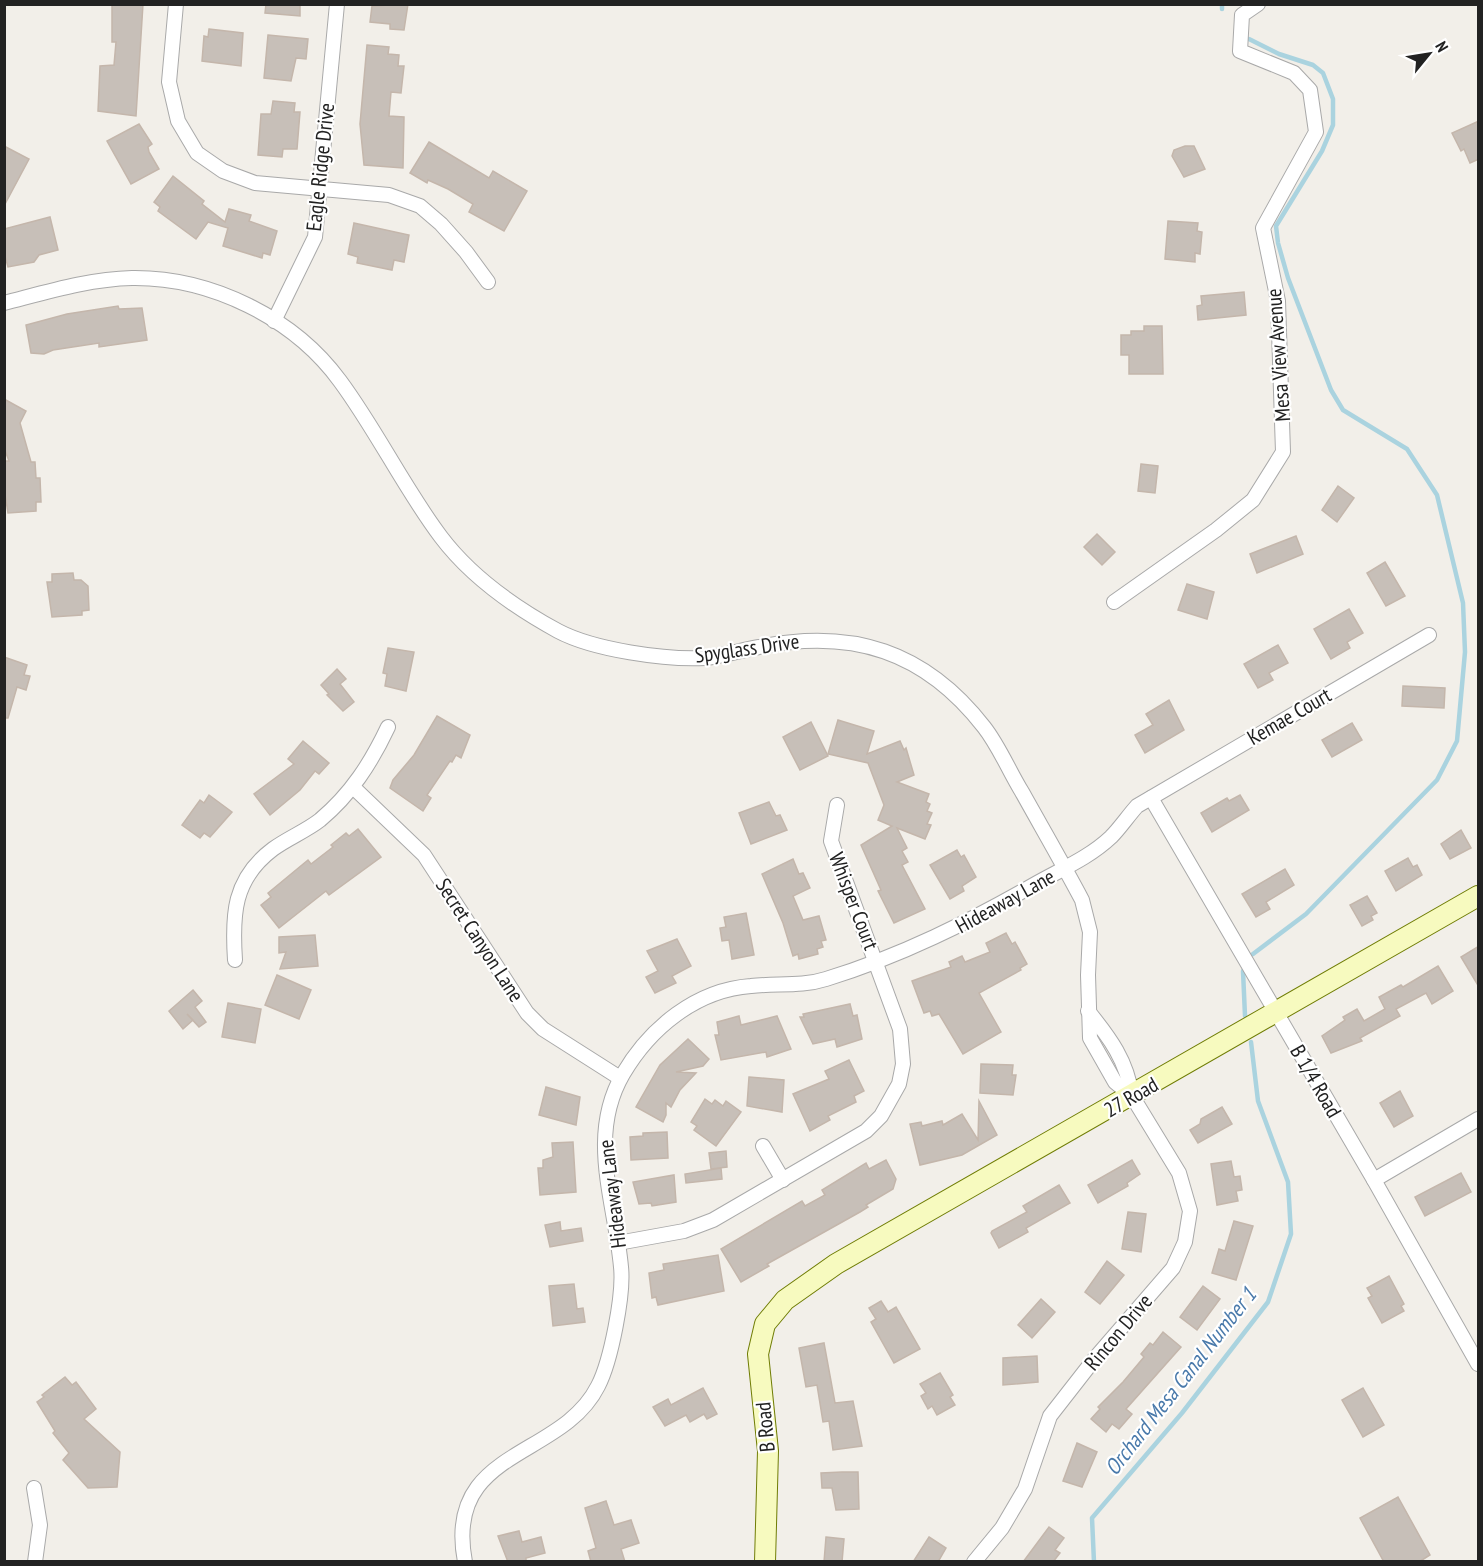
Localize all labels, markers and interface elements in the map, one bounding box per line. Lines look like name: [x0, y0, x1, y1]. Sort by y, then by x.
north arrow: [1399, 24, 1459, 84]
text: N: [1431, 38, 1453, 55]
street label: Eagle Ridge Drive: [300, 102, 340, 232]
street label: Mesa View Avenue: [1260, 288, 1296, 422]
street label: Spyglass Drive: [693, 627, 801, 669]
street label: Kemae Court: [1242, 681, 1336, 751]
street label: Whisper Court: [823, 848, 885, 954]
street label: Hideaway Lane: [951, 863, 1059, 939]
street label: Secret Canyon Lane: [430, 873, 530, 1007]
street label: B 1/4 Road: [1284, 1040, 1348, 1122]
street label: 27 Road: [1099, 1071, 1163, 1123]
street label: Hideaway Lane: [592, 1138, 632, 1250]
water label: Orchard Mesa Canal Number 1: [1098, 1281, 1263, 1480]
street label: Rincon Drive: [1078, 1288, 1158, 1376]
street label: B Road: [749, 1401, 781, 1453]

